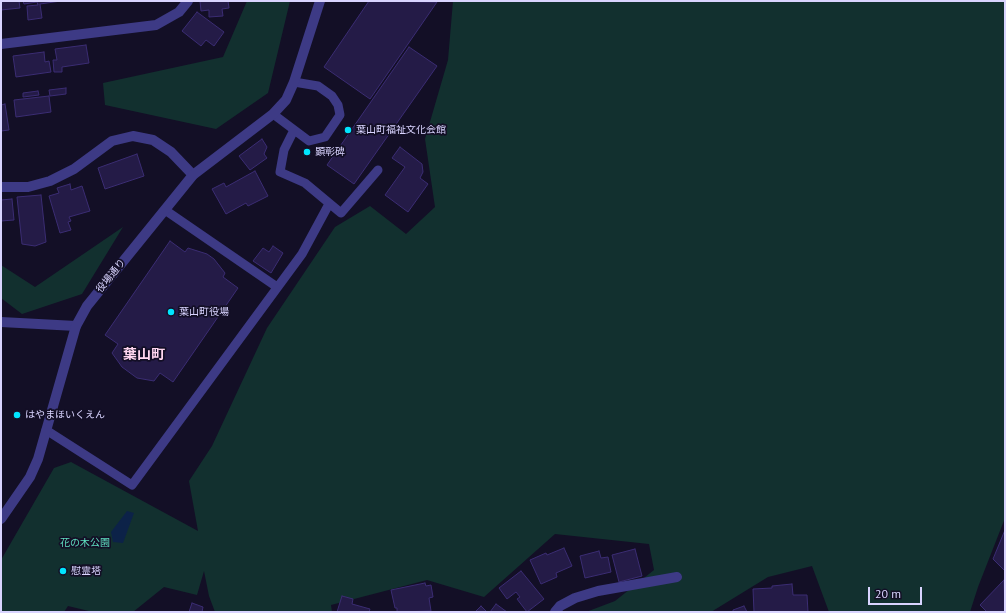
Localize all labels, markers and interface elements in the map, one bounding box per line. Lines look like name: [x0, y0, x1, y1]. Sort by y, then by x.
place label: 葉山町福祉文化会館: [356, 124, 446, 136]
marker: 葉山町福祉文化会館: [343, 125, 353, 135]
place label: 顕彰碑: [315, 146, 345, 158]
marker: 顕彰碑: [302, 147, 312, 157]
street label: 役場通り: [94, 257, 128, 295]
place label: 葉山町役場: [179, 306, 229, 318]
marker: 葉山町役場: [166, 307, 176, 317]
district label: 葉山町: [123, 347, 165, 363]
place label: はやまほいくえん: [25, 409, 105, 421]
marker: はやまほいくえん: [12, 410, 22, 420]
park label: 花の木公園: [60, 537, 110, 549]
place label: 慰霊塔: [71, 565, 101, 577]
marker: 慰霊塔: [58, 566, 68, 576]
scale bar: [870, 579, 924, 605]
text: 20 m: [875, 586, 901, 601]

